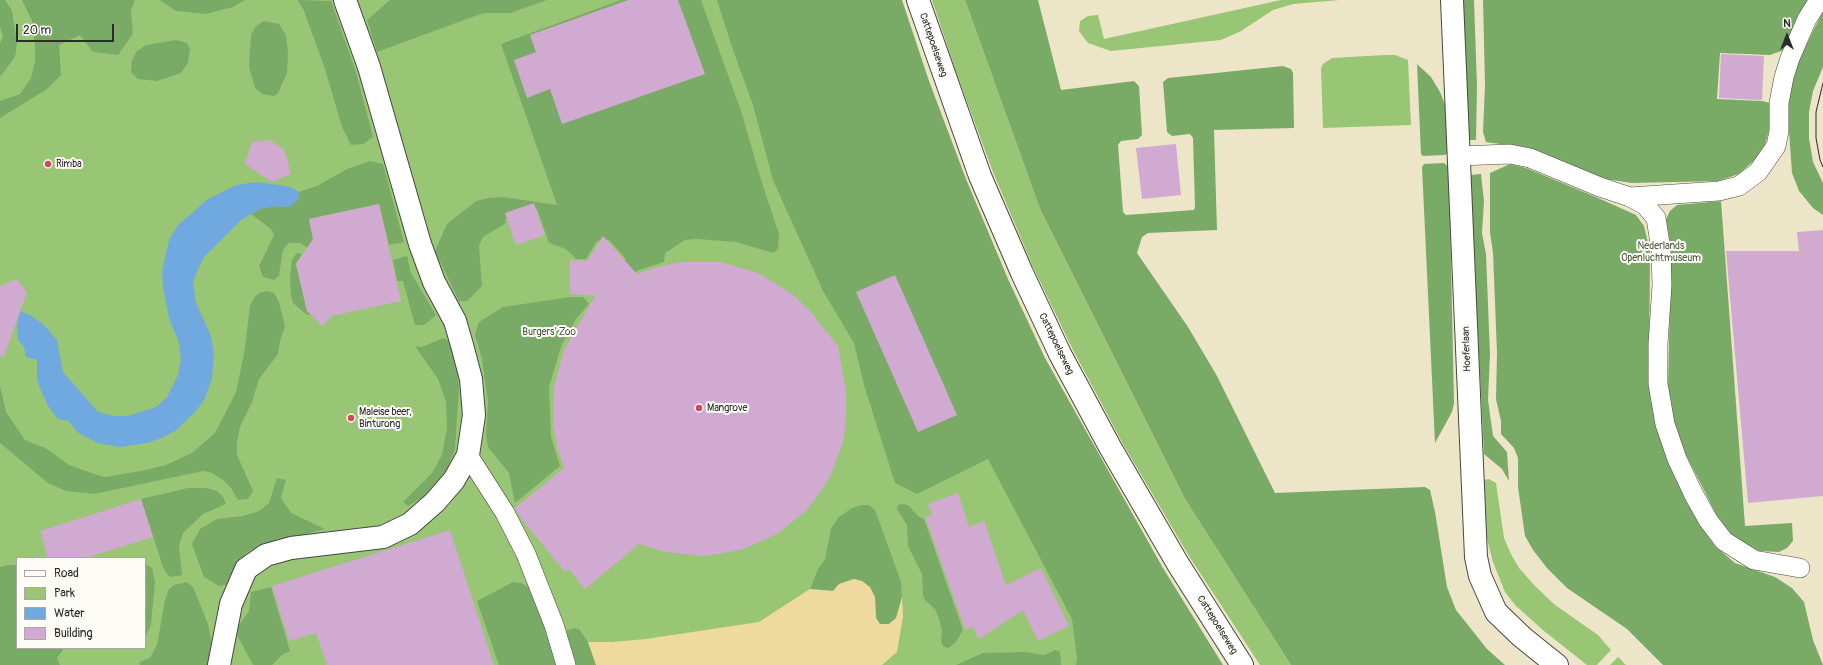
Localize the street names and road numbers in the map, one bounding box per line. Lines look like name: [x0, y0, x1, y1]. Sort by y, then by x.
street label: Cattepoelseweg: [916, 11, 950, 79]
street label: Cattepoelseweg: [1036, 311, 1076, 377]
street label: Hoeferlaan: [1460, 326, 1474, 372]
street label: Cattepoelseweg: [1194, 593, 1240, 657]

